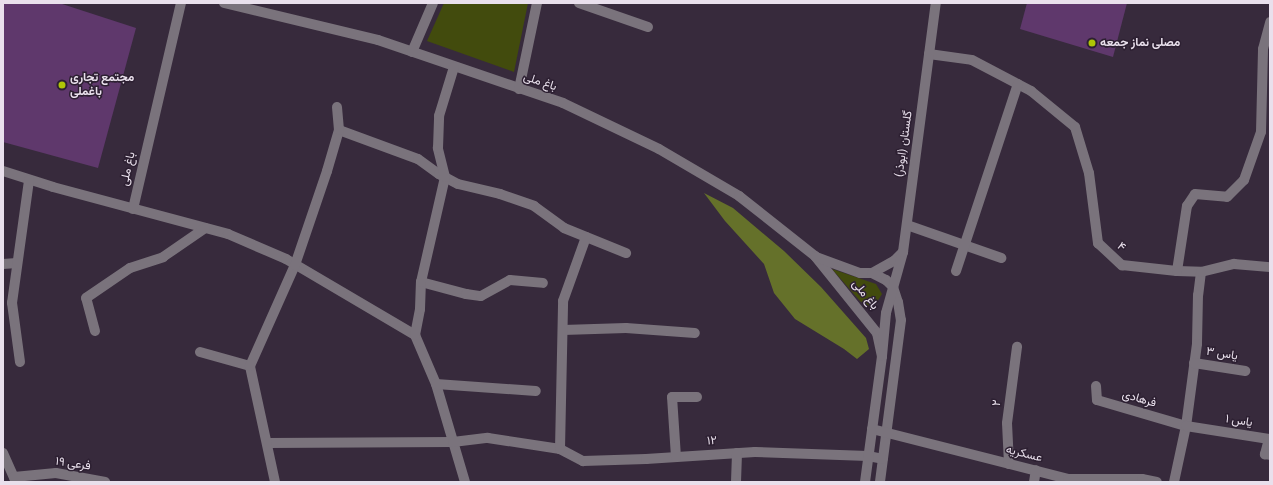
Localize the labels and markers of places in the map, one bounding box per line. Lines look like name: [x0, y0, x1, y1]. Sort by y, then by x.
place label: مصلی نماز جمعه: [1100, 36, 1180, 50]
marker: مصلی نماز جمعه: [1087, 38, 1097, 48]
place label: مجتمع تجاری باغملی: [70, 71, 134, 99]
marker: مجتمع تجاری باغملی: [57, 80, 67, 90]

